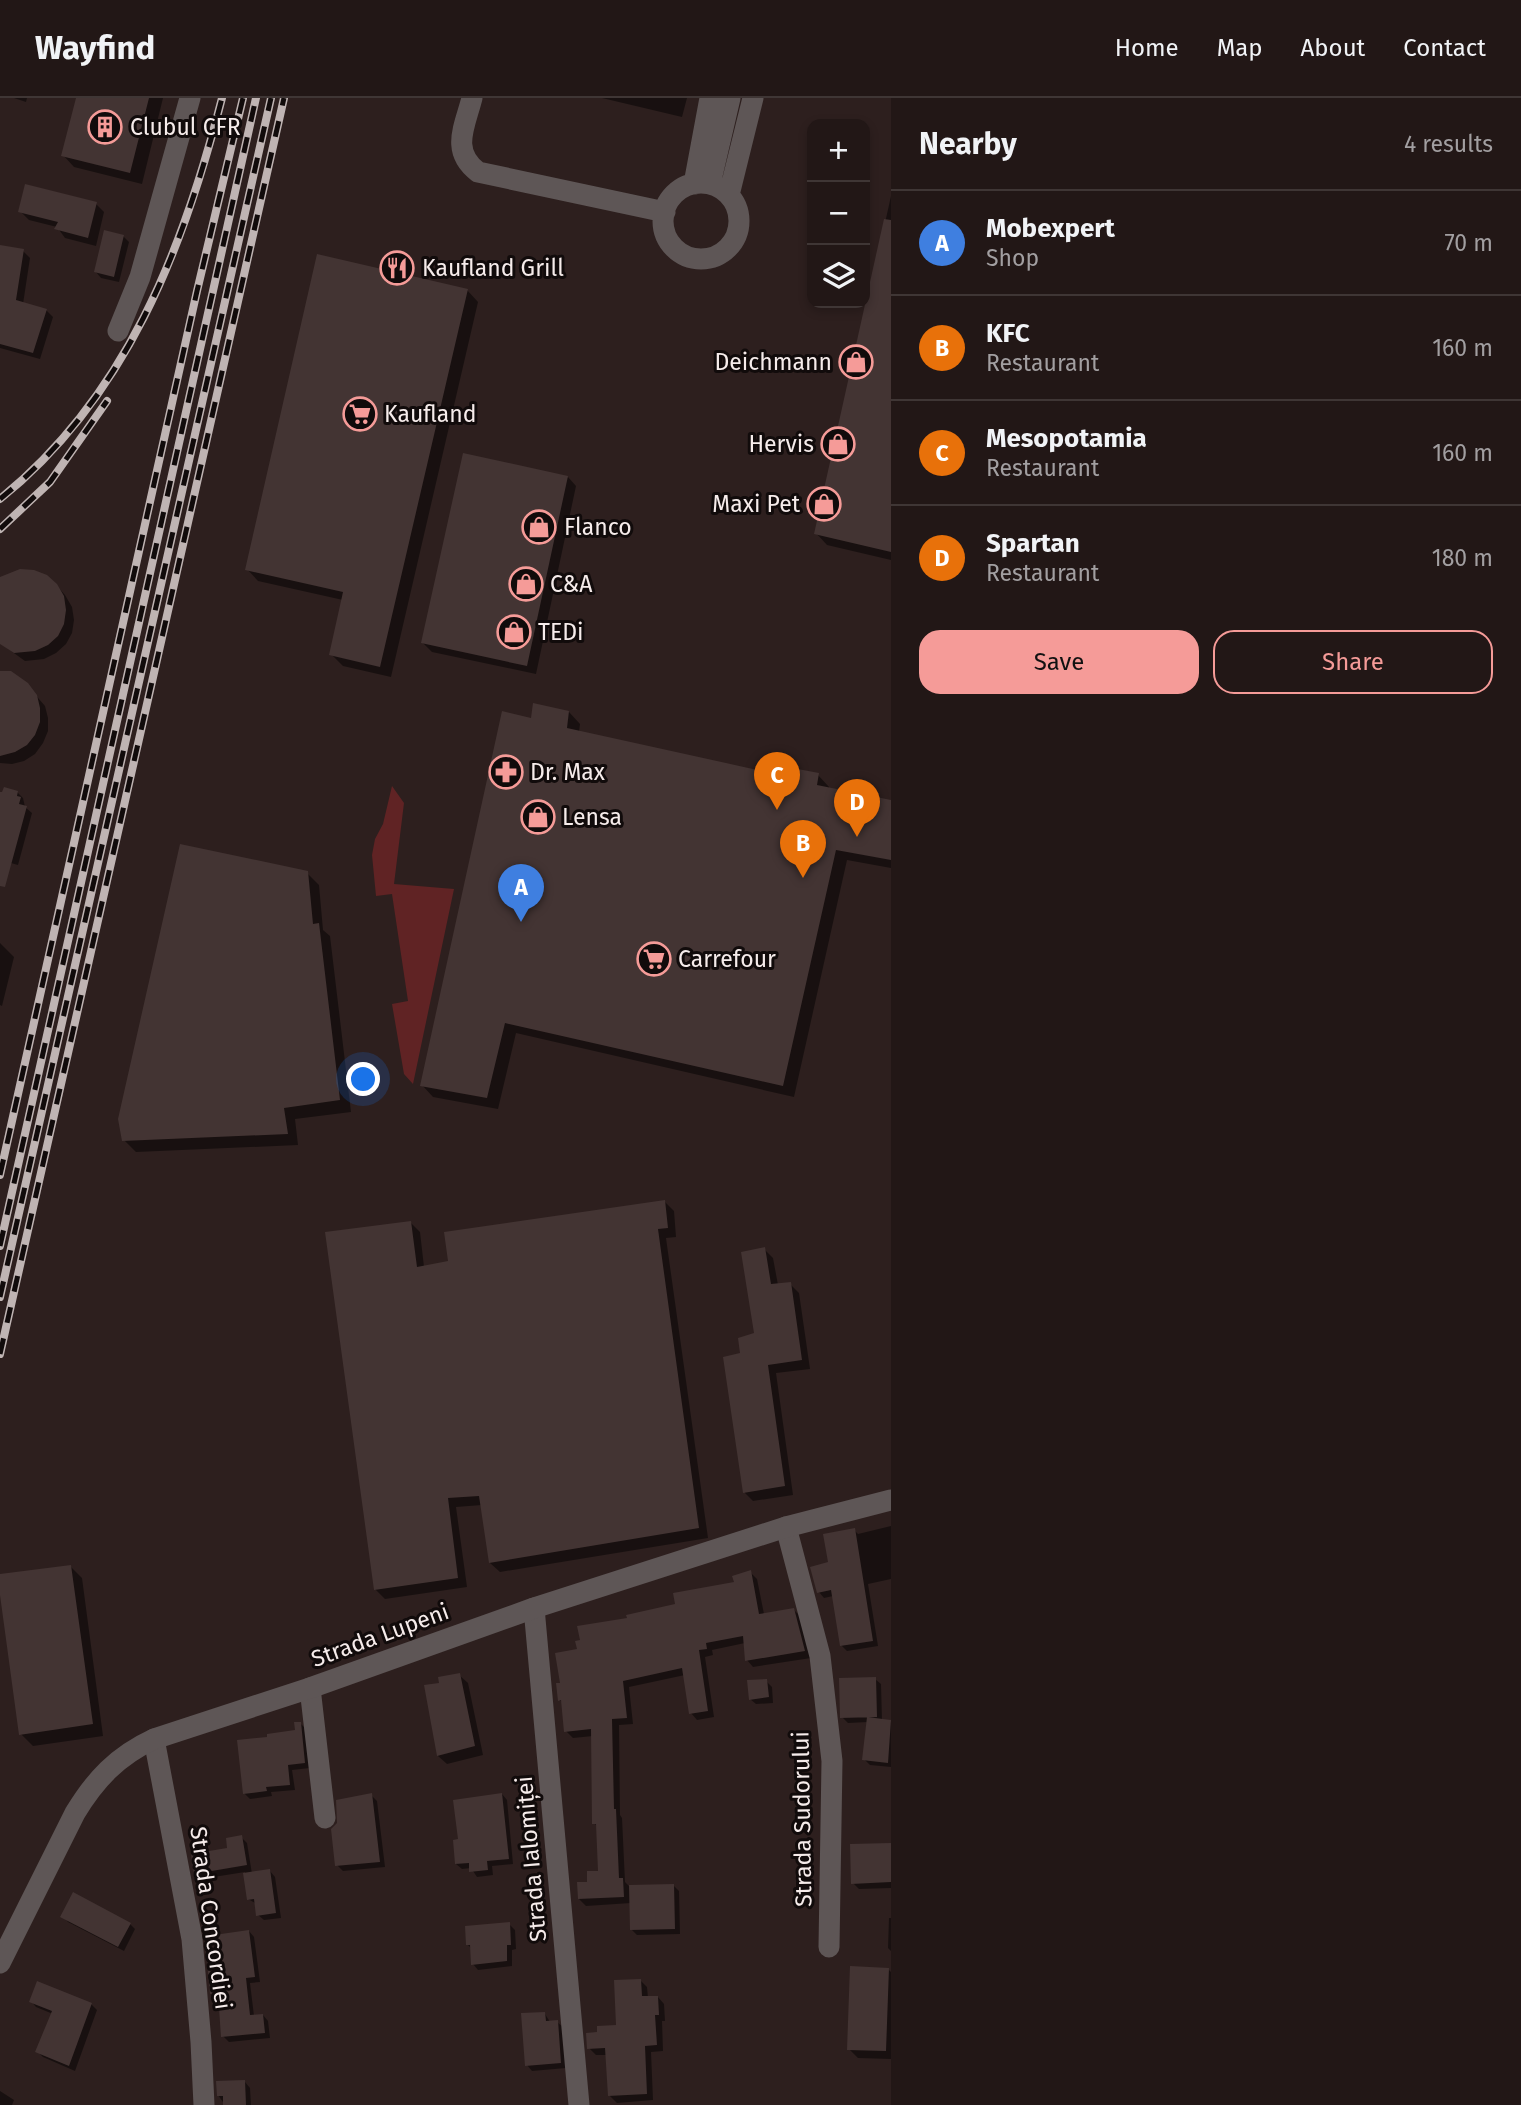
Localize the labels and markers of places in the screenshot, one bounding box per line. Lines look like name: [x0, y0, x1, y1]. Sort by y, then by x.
building icon: Clubul CFR: [86, 108, 124, 146]
place label: Clubul CFR: [130, 113, 241, 141]
restaurant icon: Kaufland Grill: [378, 249, 416, 287]
place label: Kaufland Grill: [422, 254, 564, 282]
shop icon: Deichmann: [837, 343, 875, 381]
place label: Deichmann: [715, 348, 832, 376]
supermarket icon: Kaufland: [341, 395, 379, 433]
place label: Kaufland: [384, 400, 477, 428]
shop icon: Hervis: [819, 425, 857, 463]
place label: Hervis: [748, 430, 814, 458]
shop icon: Maxi Pet: [805, 485, 843, 523]
place label: Maxi Pet: [712, 490, 801, 518]
shop icon: Flanco: [520, 508, 558, 546]
place label: Flanco: [564, 513, 632, 541]
shop icon: C&A: [507, 565, 545, 603]
place label: C&A: [550, 570, 593, 598]
shop icon: TEDi: [495, 613, 533, 651]
place label: TEDi: [538, 618, 584, 646]
pin: C: [754, 752, 800, 810]
pharmacy icon: Dr. Max: [487, 753, 525, 791]
place label: Dr. Max: [530, 758, 606, 786]
pin: D: [834, 779, 880, 837]
shop icon: Lensa: [519, 798, 557, 836]
place label: Lensa: [562, 803, 622, 831]
pin: B: [780, 820, 826, 878]
pin: A: [498, 864, 544, 922]
supermarket icon: Carrefour: [635, 940, 673, 978]
place label: Carrefour: [678, 945, 776, 973]

